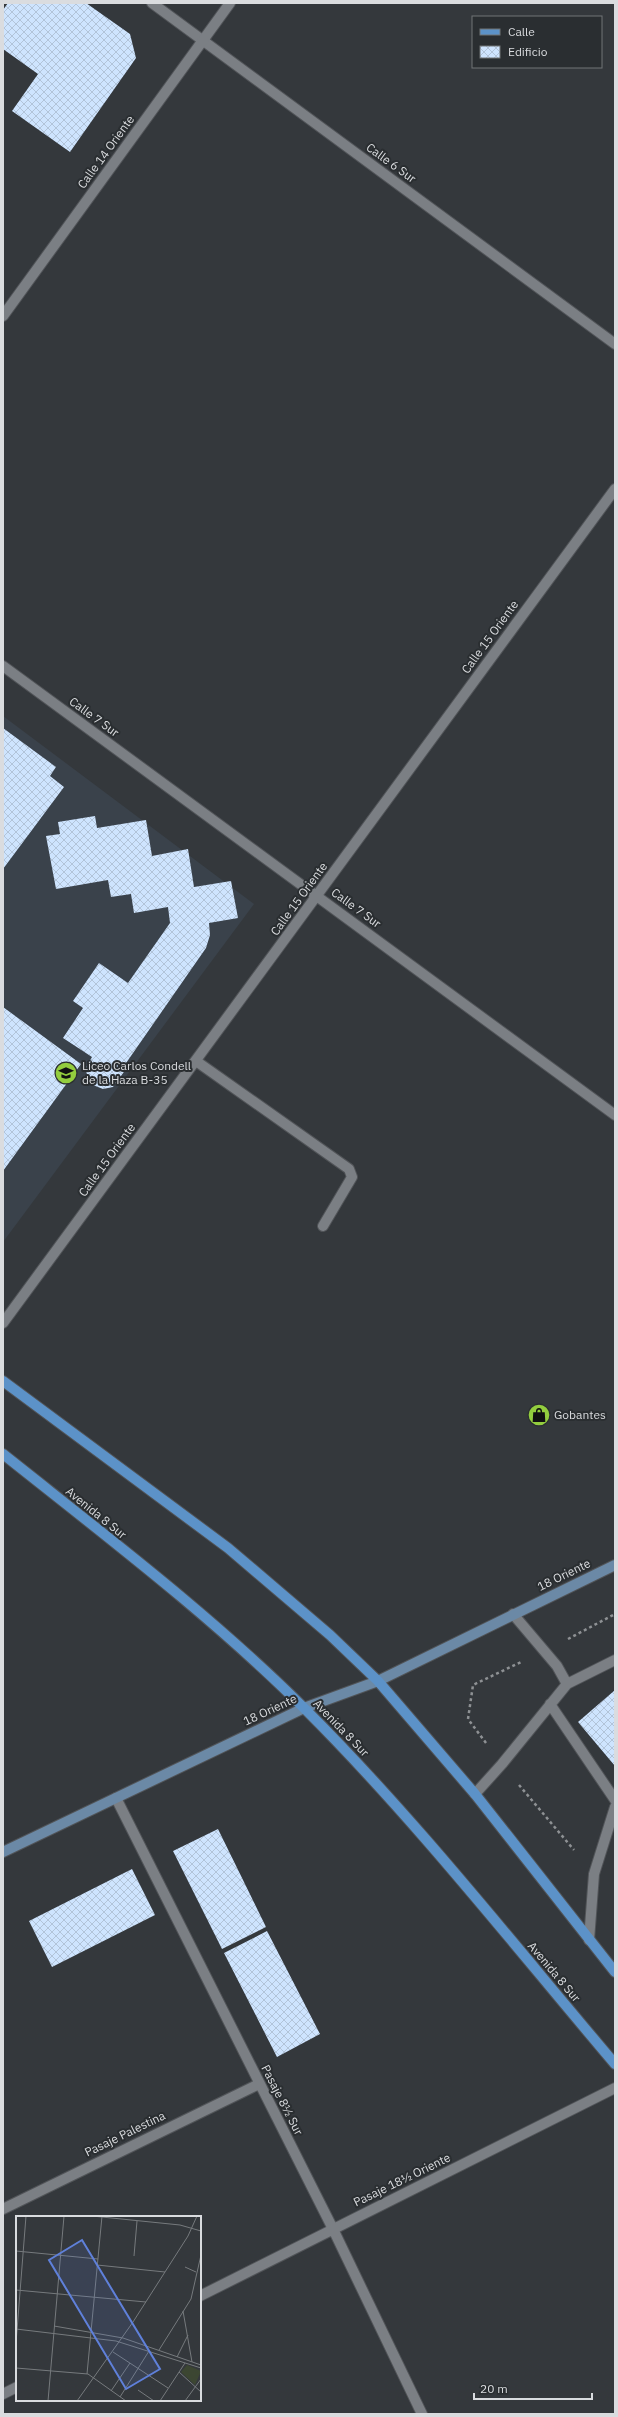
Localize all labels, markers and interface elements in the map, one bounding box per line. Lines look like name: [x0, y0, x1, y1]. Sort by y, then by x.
legend: [472, 16, 602, 68]
text: Calle: [508, 24, 535, 39]
text: Edificio: [508, 44, 548, 59]
street label: Calle 14 Oriente: [74, 112, 137, 191]
street label: Calle 6 Sur: [363, 139, 420, 186]
street label: Calle 15 Oriente: [458, 597, 521, 676]
street label: Calle 7 Sur: [66, 693, 123, 740]
street label: Calle 15 Oriente: [267, 859, 330, 938]
street label: Calle 7 Sur: [328, 884, 385, 931]
place label: Liceo Carlos Condell de la Haza B-35: [82, 1058, 191, 1087]
school or university icon: Liceo Carlos Condell de la Haza B-35: [53, 1060, 79, 1086]
street label: Calle 15 Oriente: [75, 1120, 138, 1199]
shop icon: Gobantes: [526, 1402, 552, 1428]
place label: Gobantes: [554, 1407, 606, 1422]
street label: Avenida 8 Sur: [63, 1483, 130, 1542]
street label: 18 Oriente: [535, 1555, 593, 1594]
street label: 18 Oriente: [241, 1690, 299, 1728]
street label: Avenida 8 Sur: [310, 1696, 373, 1760]
street label: Avenida 8 Sur: [525, 1938, 584, 2005]
street label: Pasaje 8½ Sur: [258, 2062, 307, 2138]
street label: Pasaje Palestina: [82, 2107, 168, 2160]
street label: Pasaje 18½ Oriente: [351, 2149, 453, 2210]
inset map: [16, 2216, 201, 2401]
scale bar: [474, 2375, 592, 2401]
text: 20 m: [480, 2381, 508, 2396]

